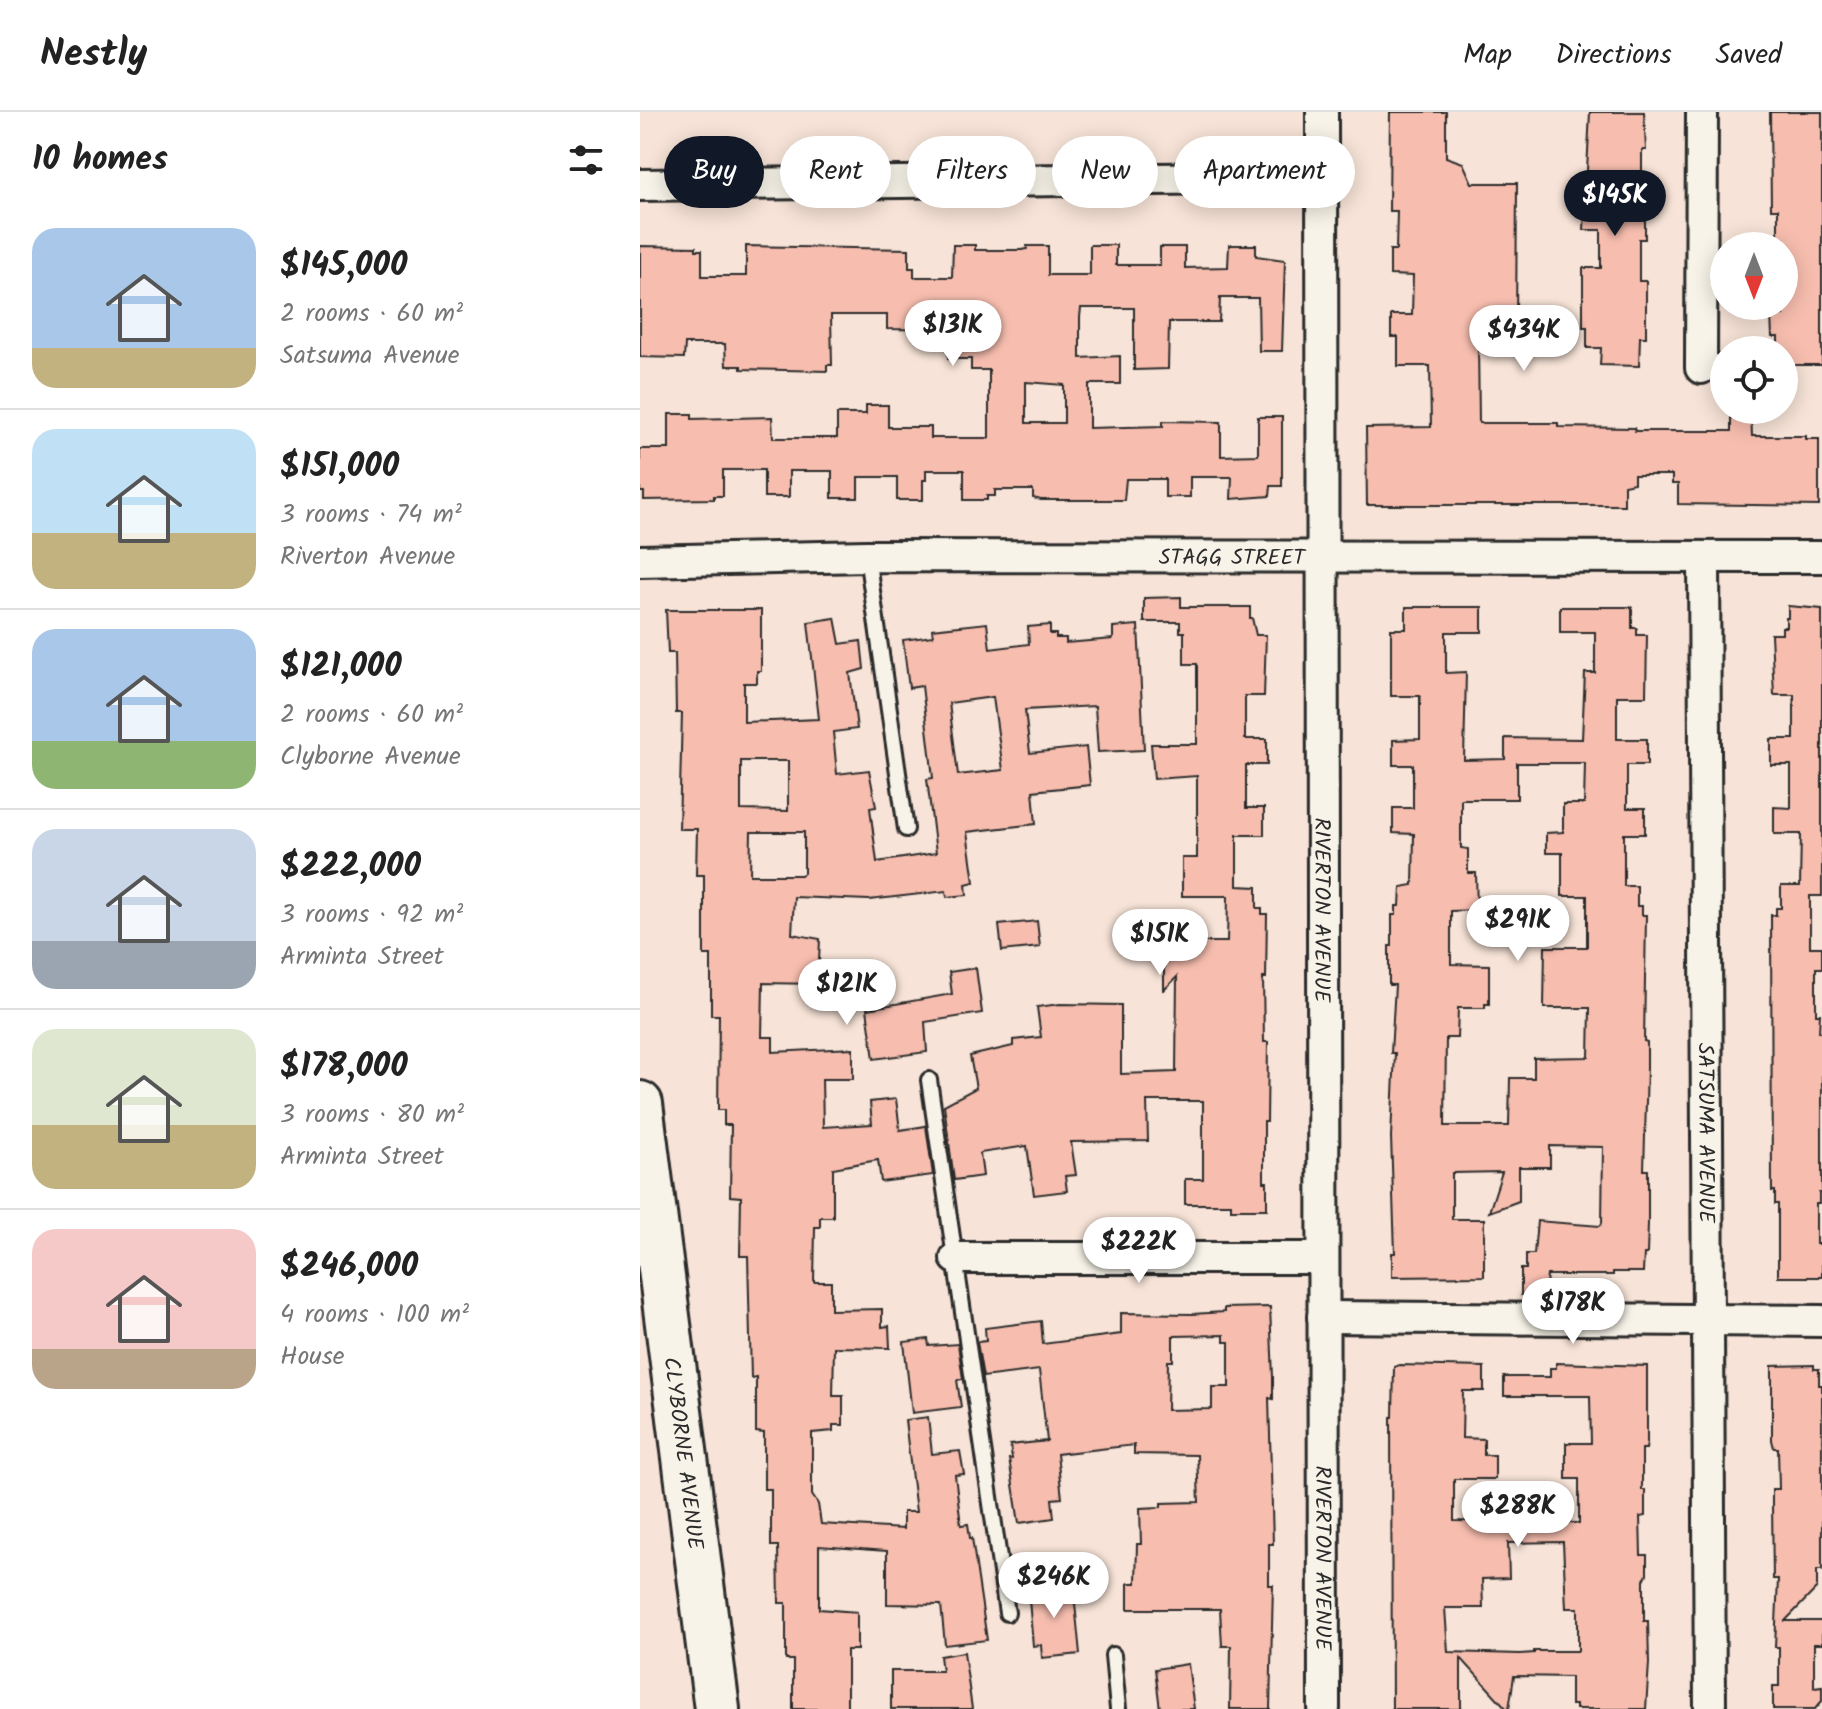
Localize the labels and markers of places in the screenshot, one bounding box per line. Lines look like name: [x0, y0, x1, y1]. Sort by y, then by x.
pin: $145K: [1559, 170, 1671, 238]
pin: $131K: [897, 300, 1009, 368]
pin: $434K: [1468, 305, 1580, 373]
pin: $291K: [1462, 895, 1574, 963]
pin: $151K: [1104, 909, 1216, 977]
pin: $121K: [791, 959, 903, 1027]
pin: $222K: [1083, 1217, 1195, 1285]
pin: $178K: [1517, 1278, 1629, 1346]
pin: $288K: [1462, 1481, 1574, 1549]
pin: $246K: [998, 1552, 1110, 1620]

